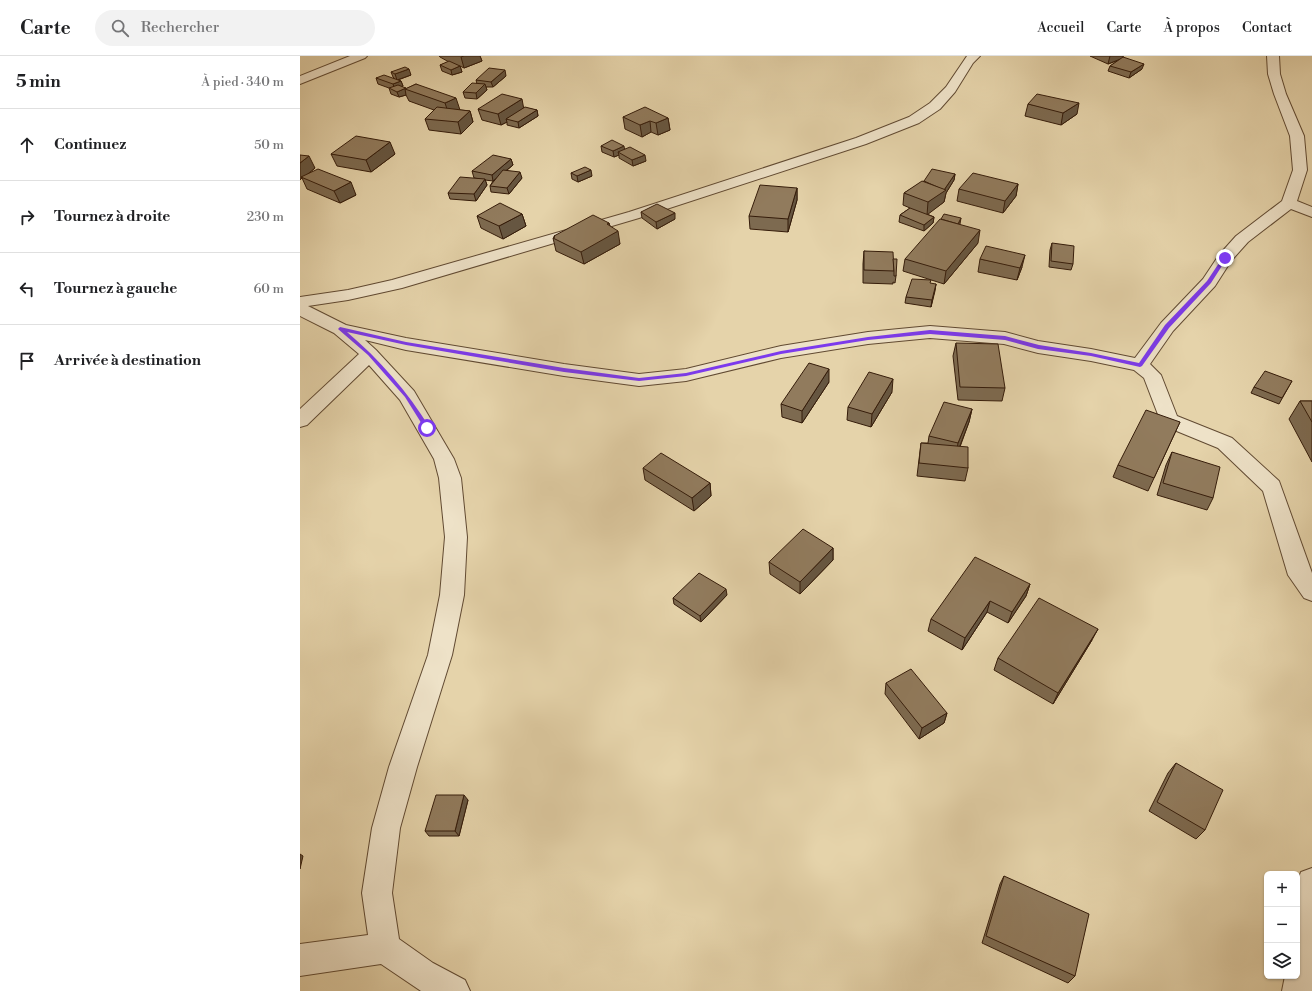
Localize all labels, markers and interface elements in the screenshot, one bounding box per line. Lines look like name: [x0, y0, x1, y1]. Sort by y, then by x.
search box: [95, 10, 375, 46]
text: Carte: [20, 16, 71, 40]
icon: search: [109, 17, 131, 39]
text: Rechercher: [141, 18, 219, 37]
text: Accueil: [1037, 19, 1084, 37]
text: Carte: [1106, 19, 1141, 37]
text: À propos: [1163, 19, 1220, 37]
text: Contact: [1242, 19, 1292, 37]
text: 5 min: [16, 71, 61, 93]
text: À pied · 340 m: [201, 74, 284, 90]
icon: ahead: [16, 134, 38, 156]
text: Continuez: [54, 135, 126, 154]
text: 50 m: [254, 137, 284, 153]
icon: right: [16, 206, 38, 228]
text: Tournez à droite: [54, 207, 170, 226]
text: 230 m: [247, 209, 284, 225]
route end: [1216, 249, 1234, 267]
icon: left: [16, 278, 38, 300]
text: Tournez à gauche: [54, 279, 177, 298]
text: 60 m: [253, 281, 284, 297]
icon: arrive: [16, 350, 38, 372]
text: Arrivée à destination: [54, 351, 201, 370]
route start: [418, 419, 436, 437]
map controls: [1264, 871, 1300, 979]
button: +: [1264, 871, 1300, 907]
button: −: [1264, 907, 1300, 943]
button: layers: [1264, 943, 1300, 979]

